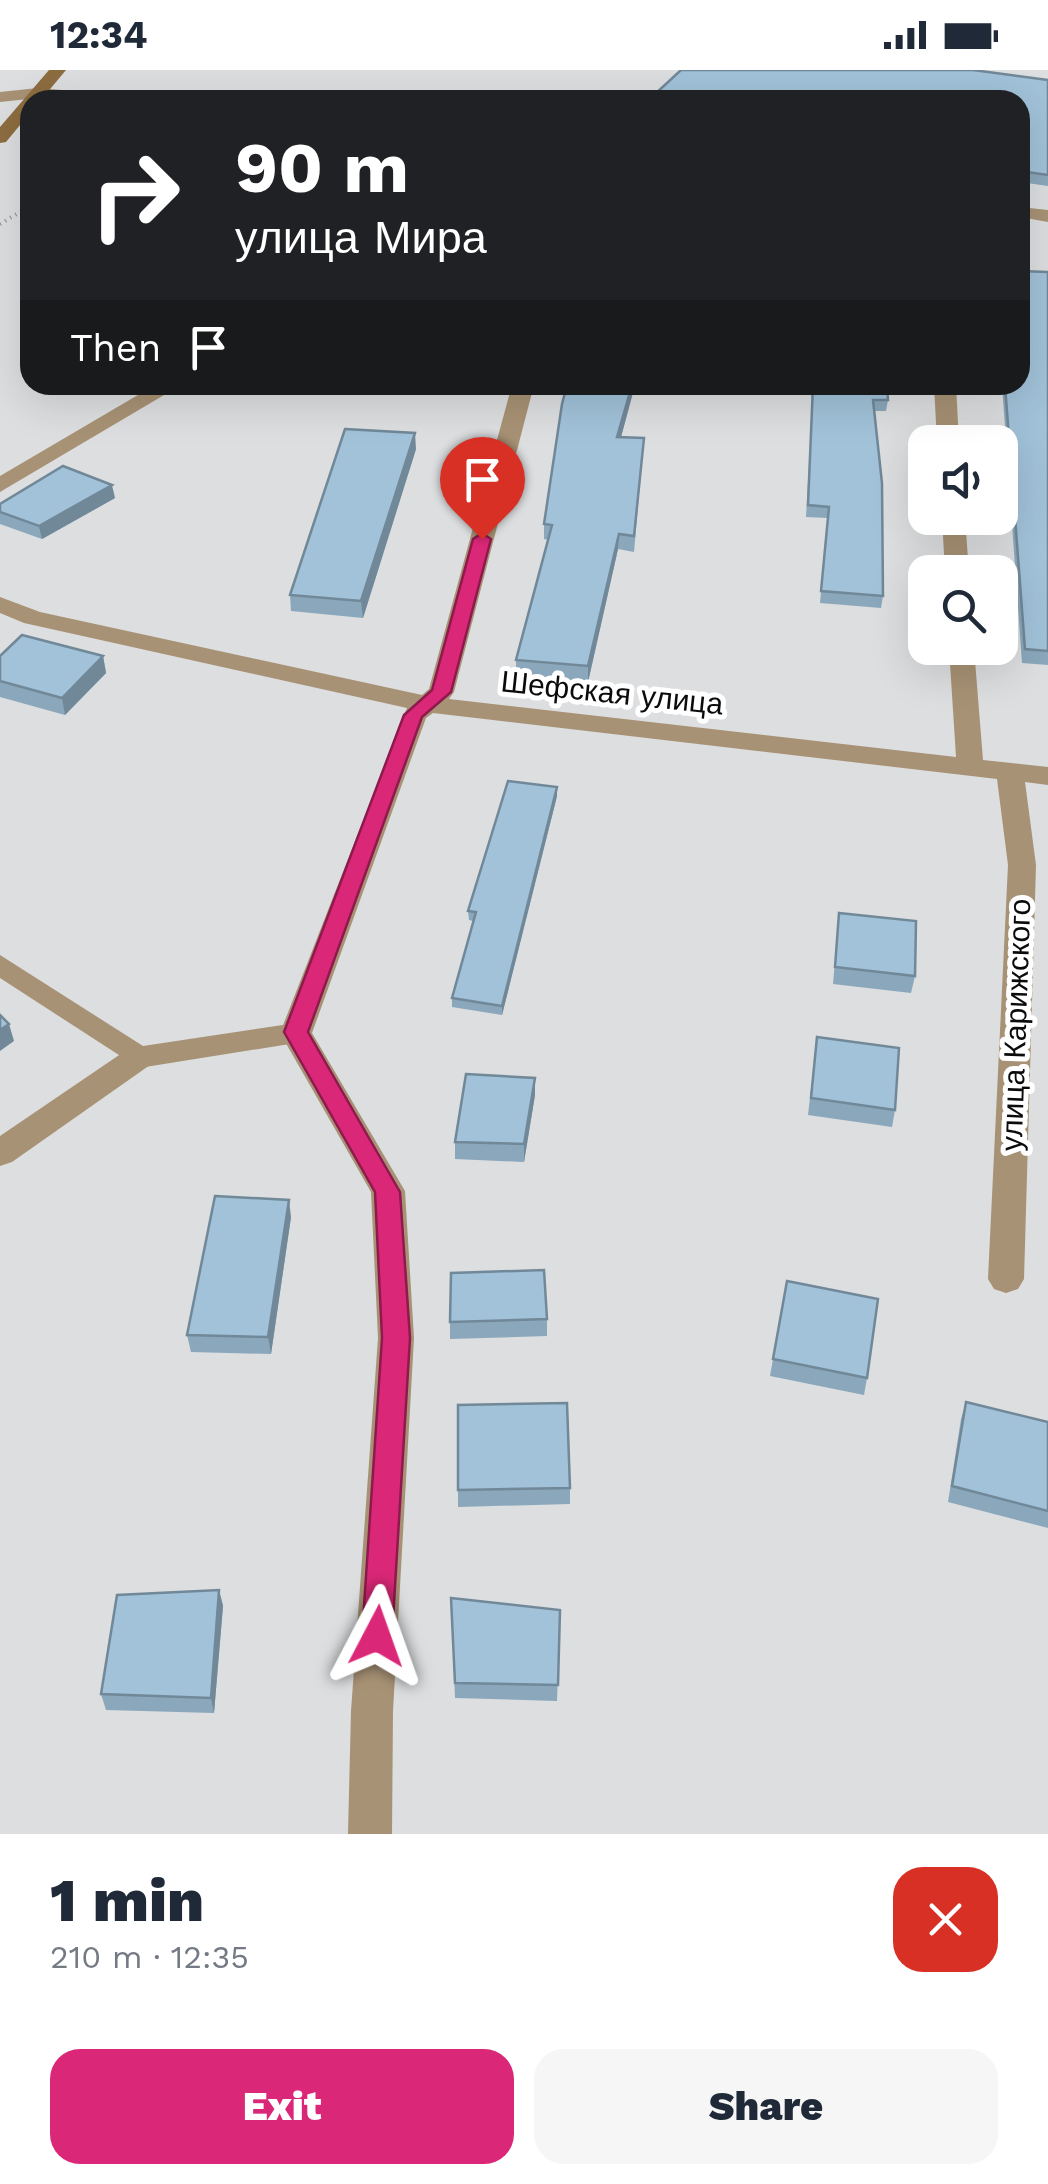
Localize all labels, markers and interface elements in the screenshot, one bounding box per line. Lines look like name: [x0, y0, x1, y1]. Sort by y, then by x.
text: 12:34: [50, 13, 148, 57]
text: 90 m: [235, 127, 409, 209]
icon: right: [70, 130, 200, 260]
text: улица Мира: [235, 211, 487, 264]
icon: arrive: [181, 320, 236, 375]
text: Then: [70, 326, 161, 370]
map controls: [908, 425, 1018, 665]
button: sound: [908, 425, 1018, 535]
pin: [440, 437, 525, 540]
icon: arrive: [455, 452, 510, 507]
button: search: [908, 555, 1018, 665]
street label: Шефская улица: [499, 663, 725, 722]
street label: улица Карижского: [994, 898, 1037, 1152]
position arrow: [325, 1584, 429, 1688]
text: 1 min: [50, 1865, 204, 1936]
button: close: [893, 1867, 998, 1972]
text: 210 m · 12:35: [50, 1938, 249, 1976]
button: Exit: [50, 2049, 514, 2164]
button: Share: [534, 2049, 998, 2164]

